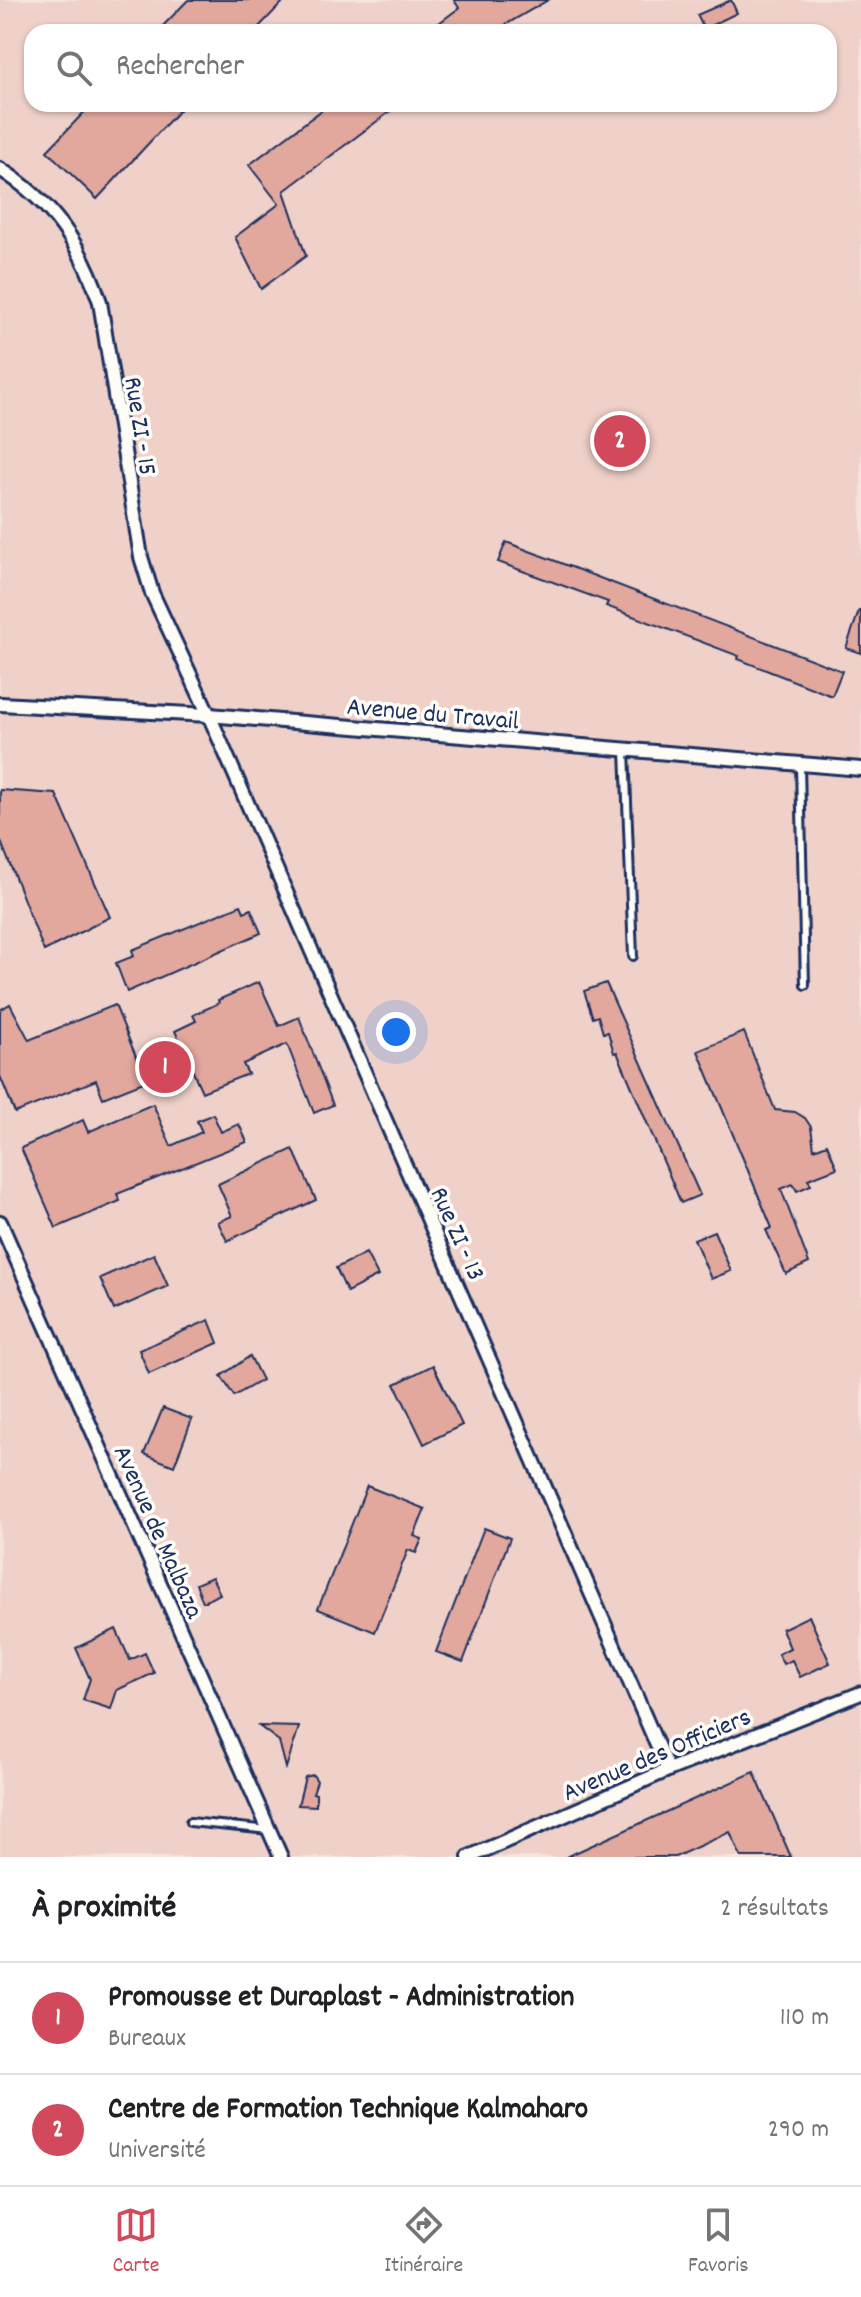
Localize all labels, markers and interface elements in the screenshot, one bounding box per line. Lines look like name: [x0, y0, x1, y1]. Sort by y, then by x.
search box: [24, 24, 837, 112]
icon: search: [52, 46, 96, 90]
text: Rechercher: [116, 47, 244, 90]
street label: Rue ZI - 15: [113, 375, 165, 478]
pin: 2: [594, 411, 646, 471]
street label: Avenue du Travail: [345, 690, 520, 741]
your location: [376, 1012, 416, 1052]
pin: 1: [139, 1037, 191, 1097]
street label: Rue ZI - 13: [419, 1182, 493, 1287]
street label: Avenue de Malbaza: [102, 1440, 212, 1626]
street label: Avenue des Officiers: [557, 1700, 757, 1813]
text: À proximité: [32, 1885, 176, 1934]
text: 2 résultats: [720, 1891, 829, 1928]
text: Promousse et Duraplast - Administration: [108, 1978, 574, 2021]
text: 1: [55, 2000, 61, 2037]
text: 110 m: [780, 2000, 829, 2037]
text: Bureaux: [108, 2021, 186, 2058]
text: Centre de Formation Technique Kalmaharo: [108, 2090, 588, 2133]
text: 2: [52, 2112, 64, 2149]
text: 290 m: [768, 2112, 829, 2149]
text: Université: [108, 2133, 206, 2170]
tab: Carte: [112, 2203, 160, 2282]
tab: Itinéraire: [384, 2203, 463, 2282]
tab: Favoris: [688, 2203, 749, 2282]

